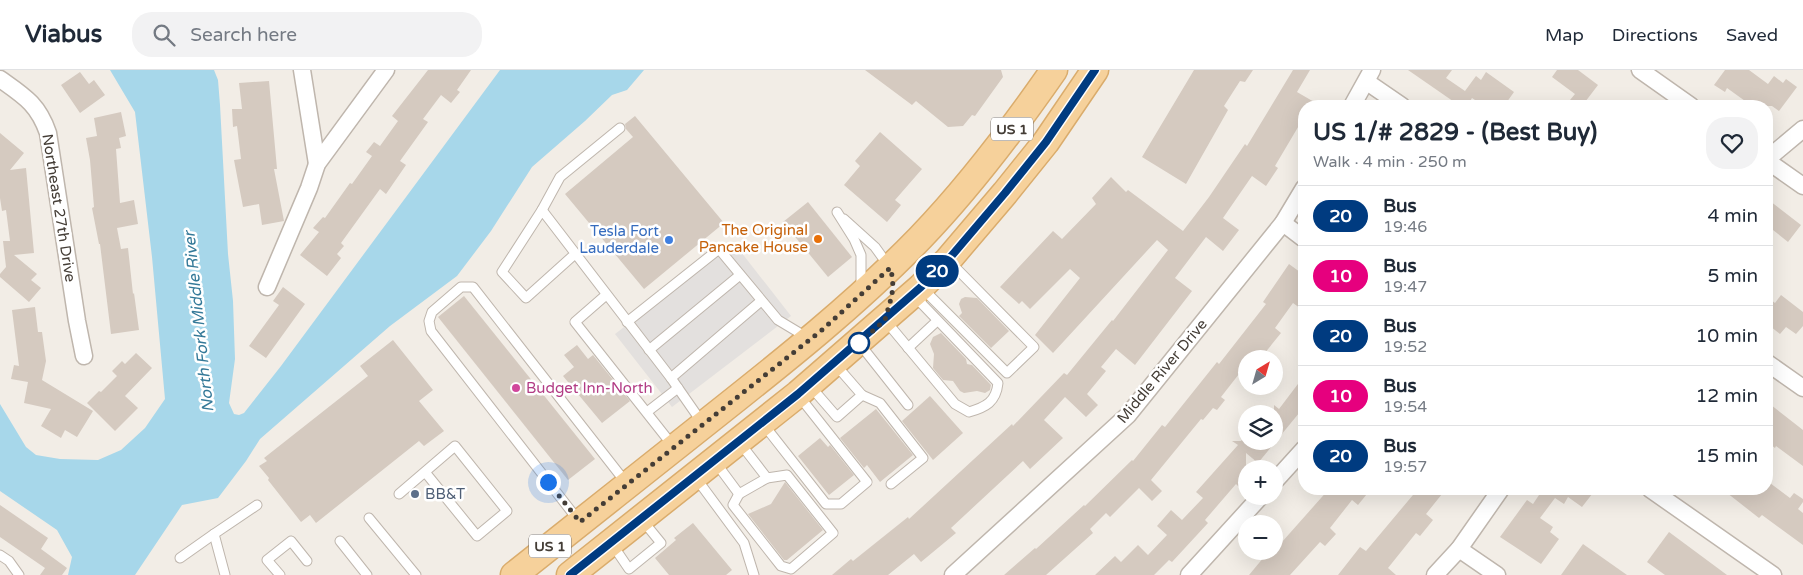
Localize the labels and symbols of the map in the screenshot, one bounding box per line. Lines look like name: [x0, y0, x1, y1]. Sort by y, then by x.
road number: US 1: [991, 118, 1033, 140]
street label: Northeast 27th Drive: [38, 133, 80, 283]
place label: The Original Pancake House: [699, 221, 808, 256]
place label: Tesla Fort Lauderdale: [579, 222, 659, 257]
water label: North Fork Middle River: [179, 229, 218, 413]
marker: The Original Pancake House: [812, 233, 824, 245]
marker: Tesla Fort Lauderdale: [663, 234, 675, 246]
line badge: 20: [914, 255, 960, 287]
street label: Middle River Drive: [1113, 315, 1211, 427]
unlabelled marker: [848, 332, 870, 354]
north arrow: [1238, 350, 1282, 395]
place label: Budget Inn-North: [526, 379, 653, 397]
marker: Budget Inn-North: [510, 382, 522, 394]
your location: [536, 470, 561, 495]
place label: BB&T: [425, 485, 465, 503]
marker: BB&T: [409, 488, 421, 500]
road number: US 1: [529, 534, 571, 558]

